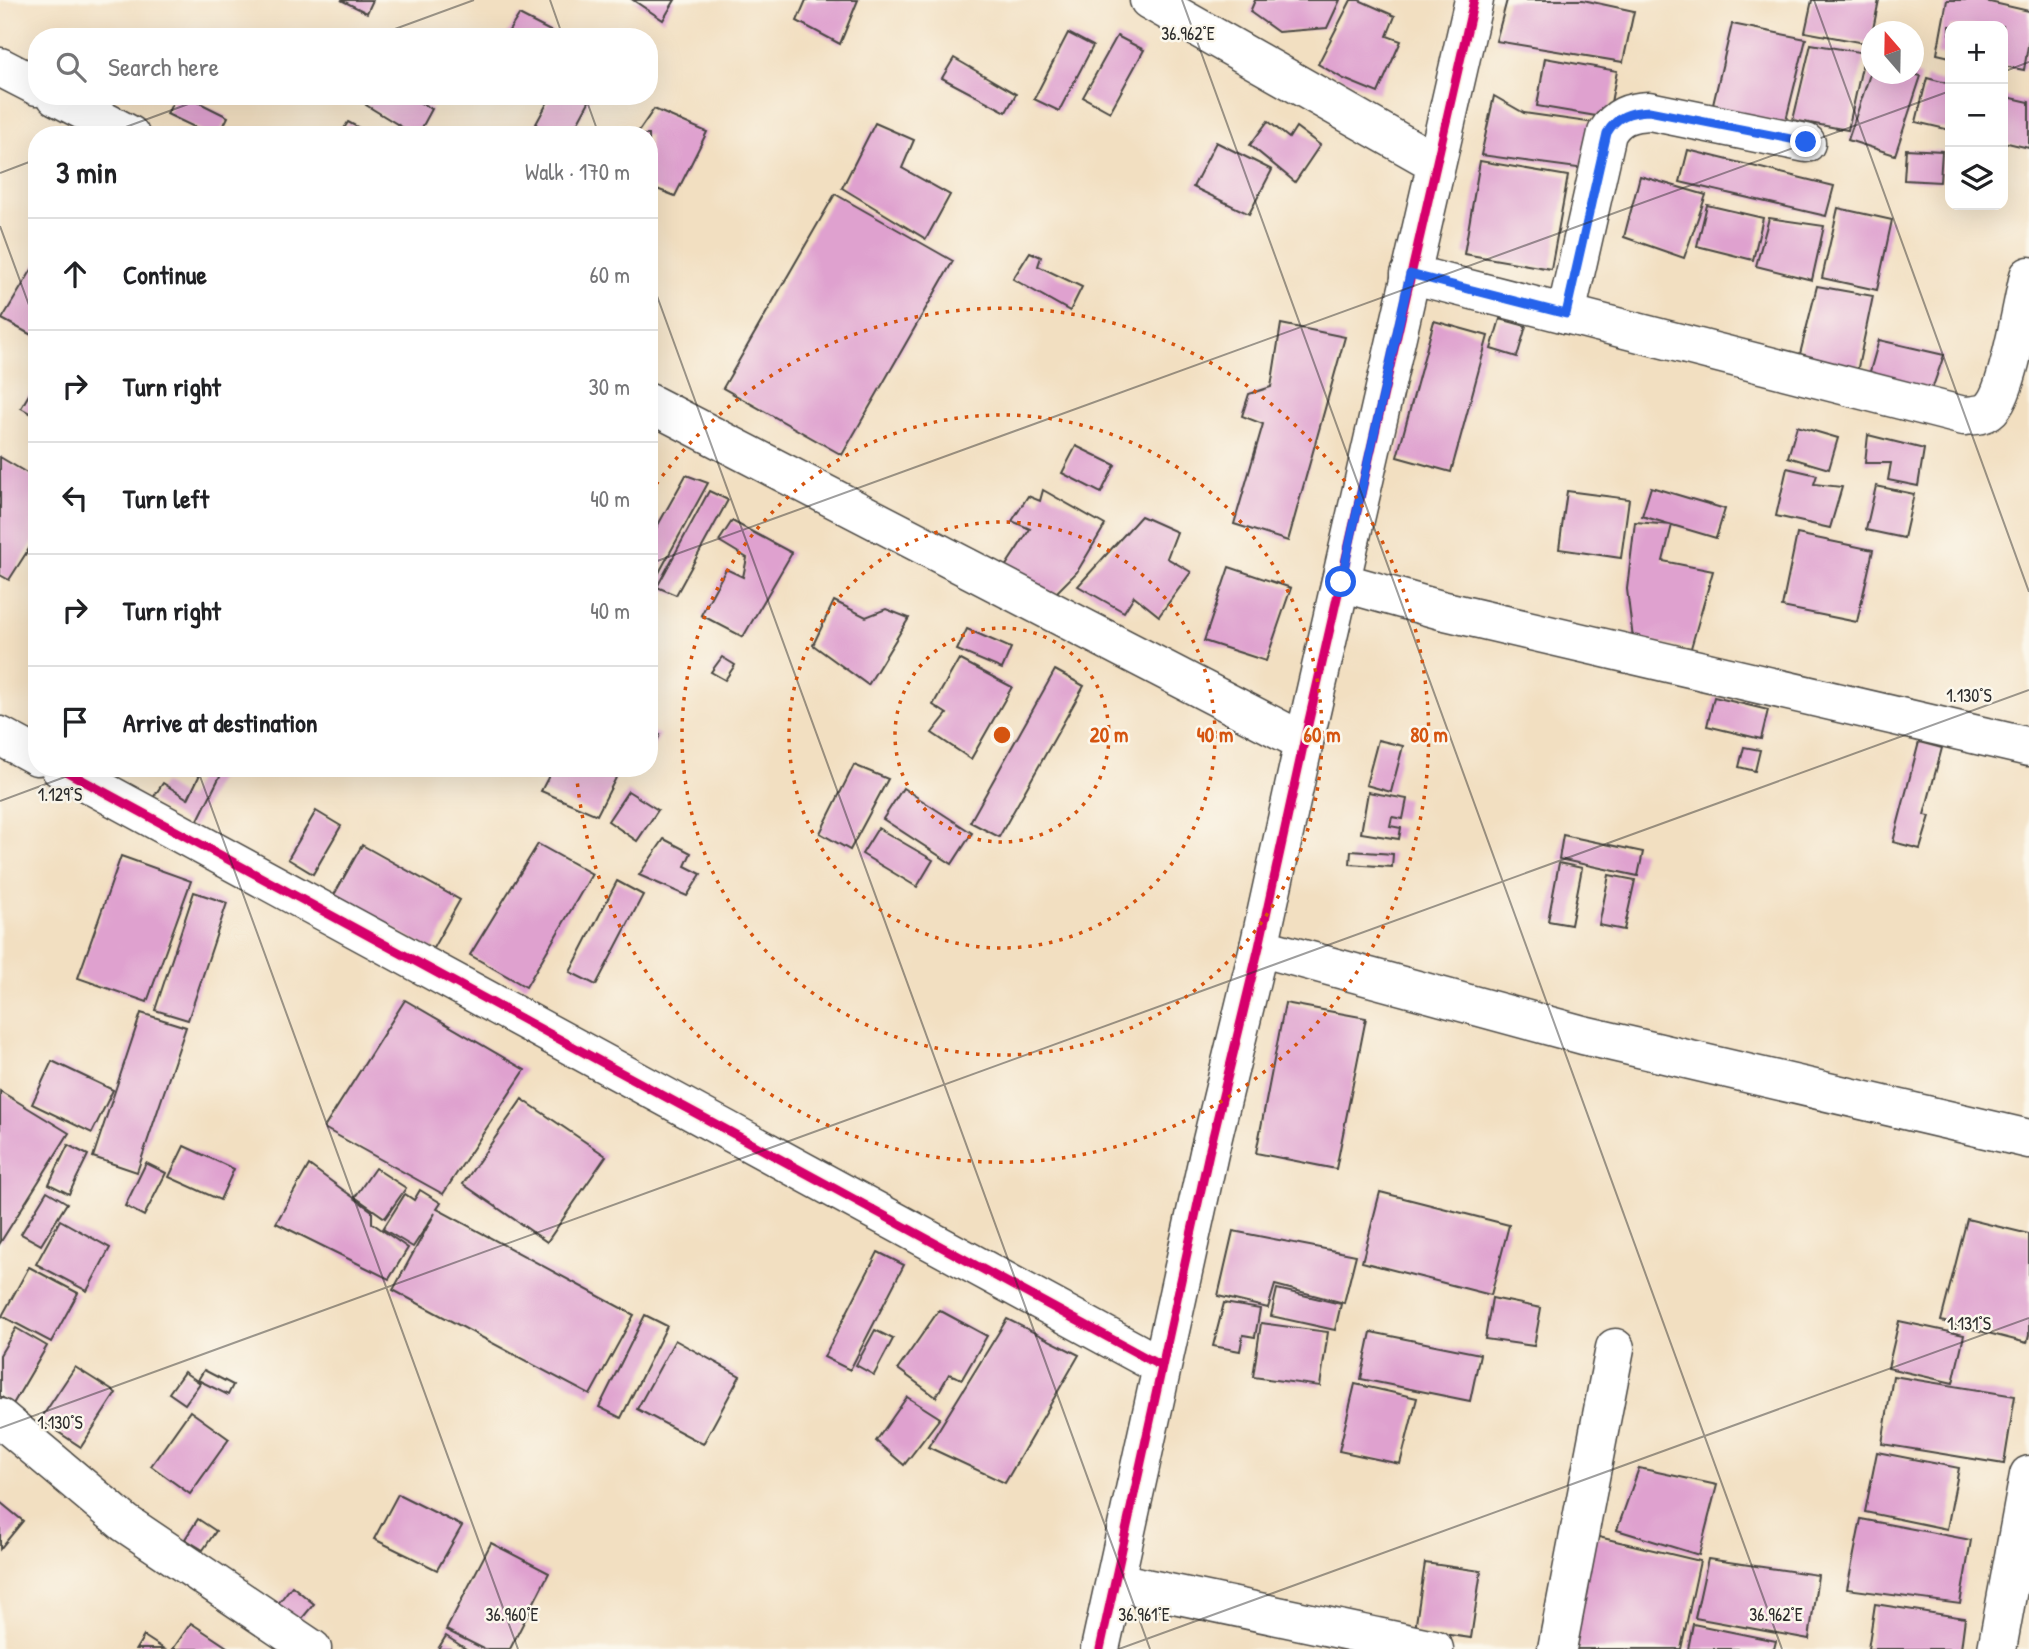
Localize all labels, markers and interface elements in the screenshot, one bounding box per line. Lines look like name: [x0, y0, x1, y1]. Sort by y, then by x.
text: 36.962°E: [1161, 21, 1215, 46]
north arrow: [1861, 21, 1924, 84]
map controls: [1945, 21, 2008, 210]
button: +: [1945, 21, 2008, 84]
search box: [28, 28, 658, 105]
icon: search: [52, 48, 90, 86]
text: Search here: [108, 49, 219, 84]
button: −: [1945, 84, 2008, 147]
route end: [1790, 126, 1821, 157]
button: layers: [1945, 147, 2008, 210]
text: 3 min: [56, 152, 117, 192]
text: Walk · 170 m: [525, 156, 630, 187]
icon: ahead: [56, 255, 94, 293]
text: Continue: [123, 257, 207, 292]
text: 60 m: [590, 259, 630, 290]
icon: right: [56, 367, 94, 405]
text: Turn right: [123, 369, 221, 404]
text: 30 m: [588, 371, 630, 402]
icon: left: [56, 479, 94, 517]
text: Turn left: [123, 481, 209, 516]
text: 40 m: [590, 483, 630, 514]
route start: [1325, 566, 1356, 597]
icon: right: [56, 591, 94, 629]
text: Turn right: [123, 593, 221, 628]
text: 40 m: [590, 595, 630, 626]
text: 1.130°S: [1946, 683, 1992, 708]
icon: arrive: [56, 703, 94, 741]
text: Arrive at destination: [123, 705, 318, 740]
text: 20 m: [1090, 720, 1128, 749]
text: 40 m: [1197, 720, 1233, 749]
text: 60 m: [1304, 720, 1340, 749]
text: 80 m: [1410, 720, 1448, 749]
centre of rings: [990, 723, 1014, 747]
text: 1.129°S: [38, 782, 82, 807]
text: 1.131°S: [1947, 1311, 1991, 1336]
text: 1.130°S: [37, 1410, 83, 1435]
text: 36.960°E: [485, 1602, 539, 1627]
text: 36.961°E: [1118, 1602, 1170, 1627]
text: 36.962°E: [1749, 1602, 1803, 1627]

